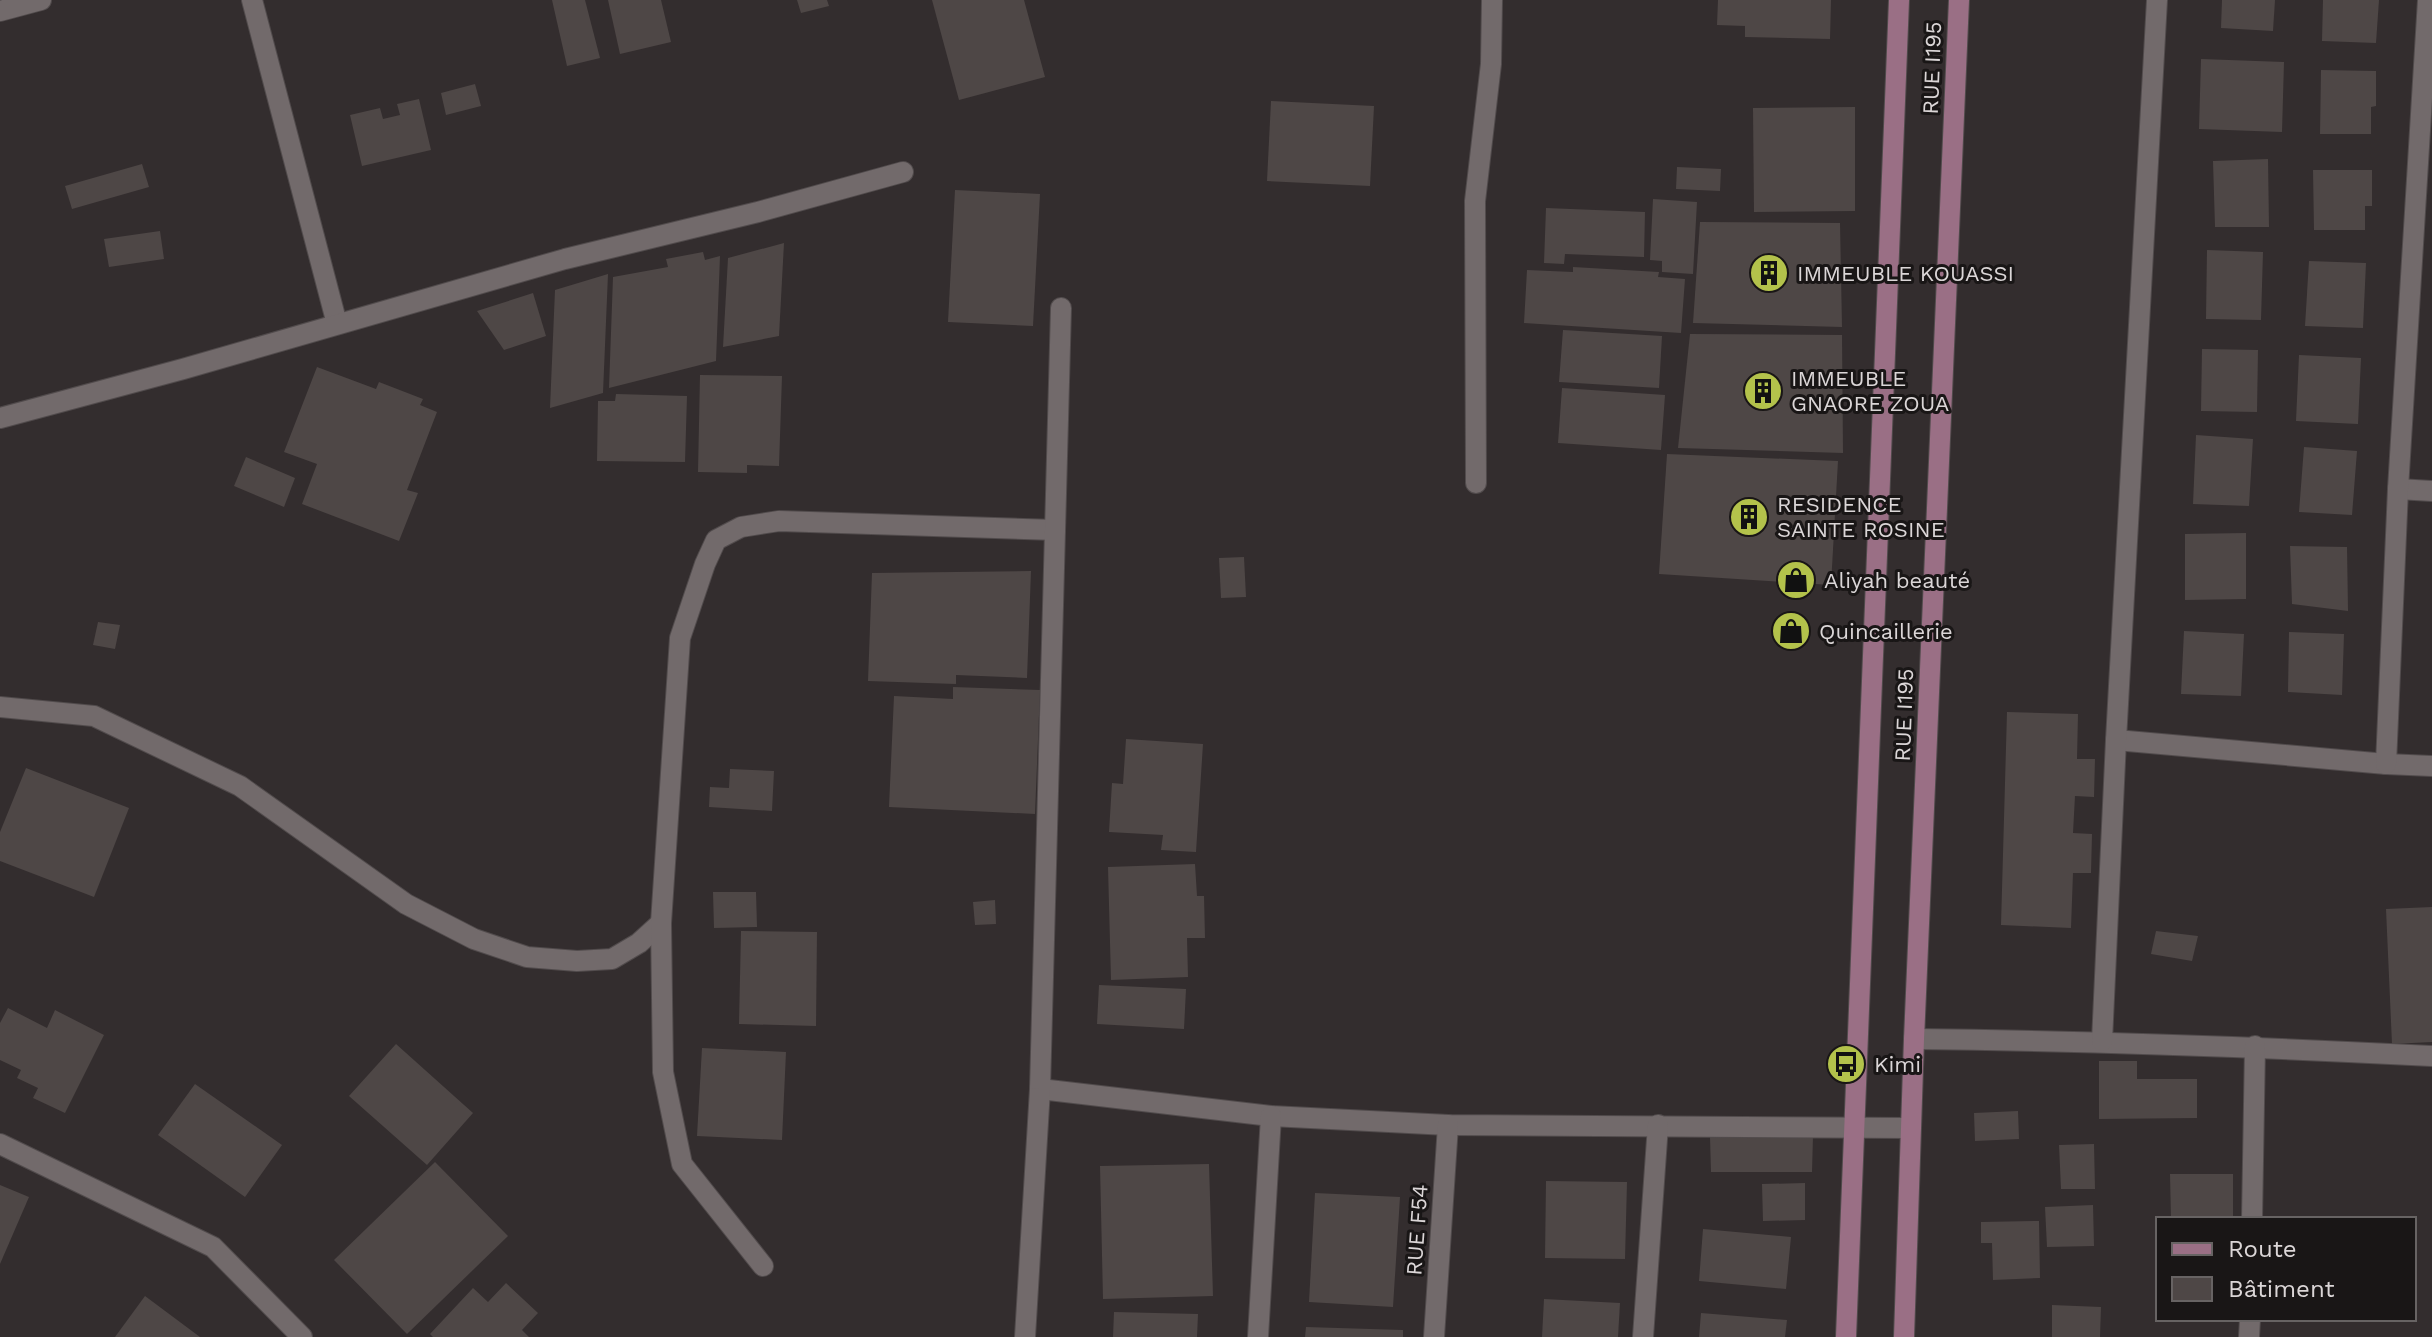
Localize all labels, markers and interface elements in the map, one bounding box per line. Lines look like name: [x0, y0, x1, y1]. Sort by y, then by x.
street label: RUE I195: [1918, 21, 1946, 115]
building icon: IMMEUBLE KOUASSI: [1748, 252, 1790, 294]
place label: IMMEUBLE KOUASSI: [1797, 261, 2014, 286]
place label: IMMEUBLE GNAORE ZOUA: [1791, 366, 1949, 416]
building icon: IMMEUBLE GNAORE ZOUA: [1742, 370, 1784, 412]
place label: RESIDENCE SAINTE ROSINE: [1777, 492, 1945, 542]
building icon: RESIDENCE SAINTE ROSINE: [1728, 496, 1770, 538]
shop icon: Aliyah beauté: [1775, 559, 1817, 601]
place label: Aliyah beauté: [1824, 568, 1970, 593]
shop icon: Quincaillerie: [1770, 610, 1812, 652]
place label: Quincaillerie: [1819, 619, 1953, 644]
street label: RUE I195: [1890, 668, 1918, 762]
bus stop icon: Kimi: [1825, 1043, 1867, 1085]
place label: Kimi: [1874, 1052, 1921, 1077]
street label: RUE F54: [1401, 1184, 1433, 1276]
legend: [2156, 1217, 2416, 1321]
text: Route: [2228, 1235, 2297, 1263]
text: Bâtiment: [2228, 1275, 2335, 1303]

